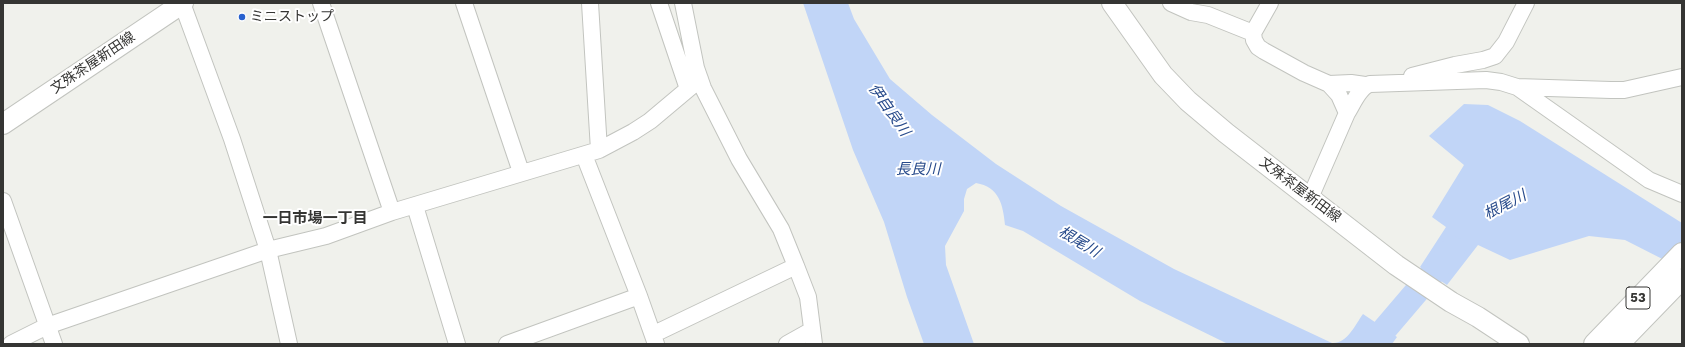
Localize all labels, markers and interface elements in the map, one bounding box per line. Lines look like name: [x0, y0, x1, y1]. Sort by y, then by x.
place label: ミニストップ: [250, 9, 334, 25]
marker: ミニストップ: [237, 12, 247, 22]
street label: 文殊茶屋新田線: [48, 29, 138, 97]
water label: 伊自良川: [864, 80, 914, 140]
street label: 文殊茶屋新田線: [1256, 154, 1344, 226]
water label: 長良川: [896, 161, 940, 179]
water label: 根尾川: [1481, 187, 1529, 223]
district label: 一日市場一丁目: [263, 210, 367, 228]
water label: 根尾川: [1055, 223, 1103, 261]
road number: 53: [1626, 287, 1650, 309]

